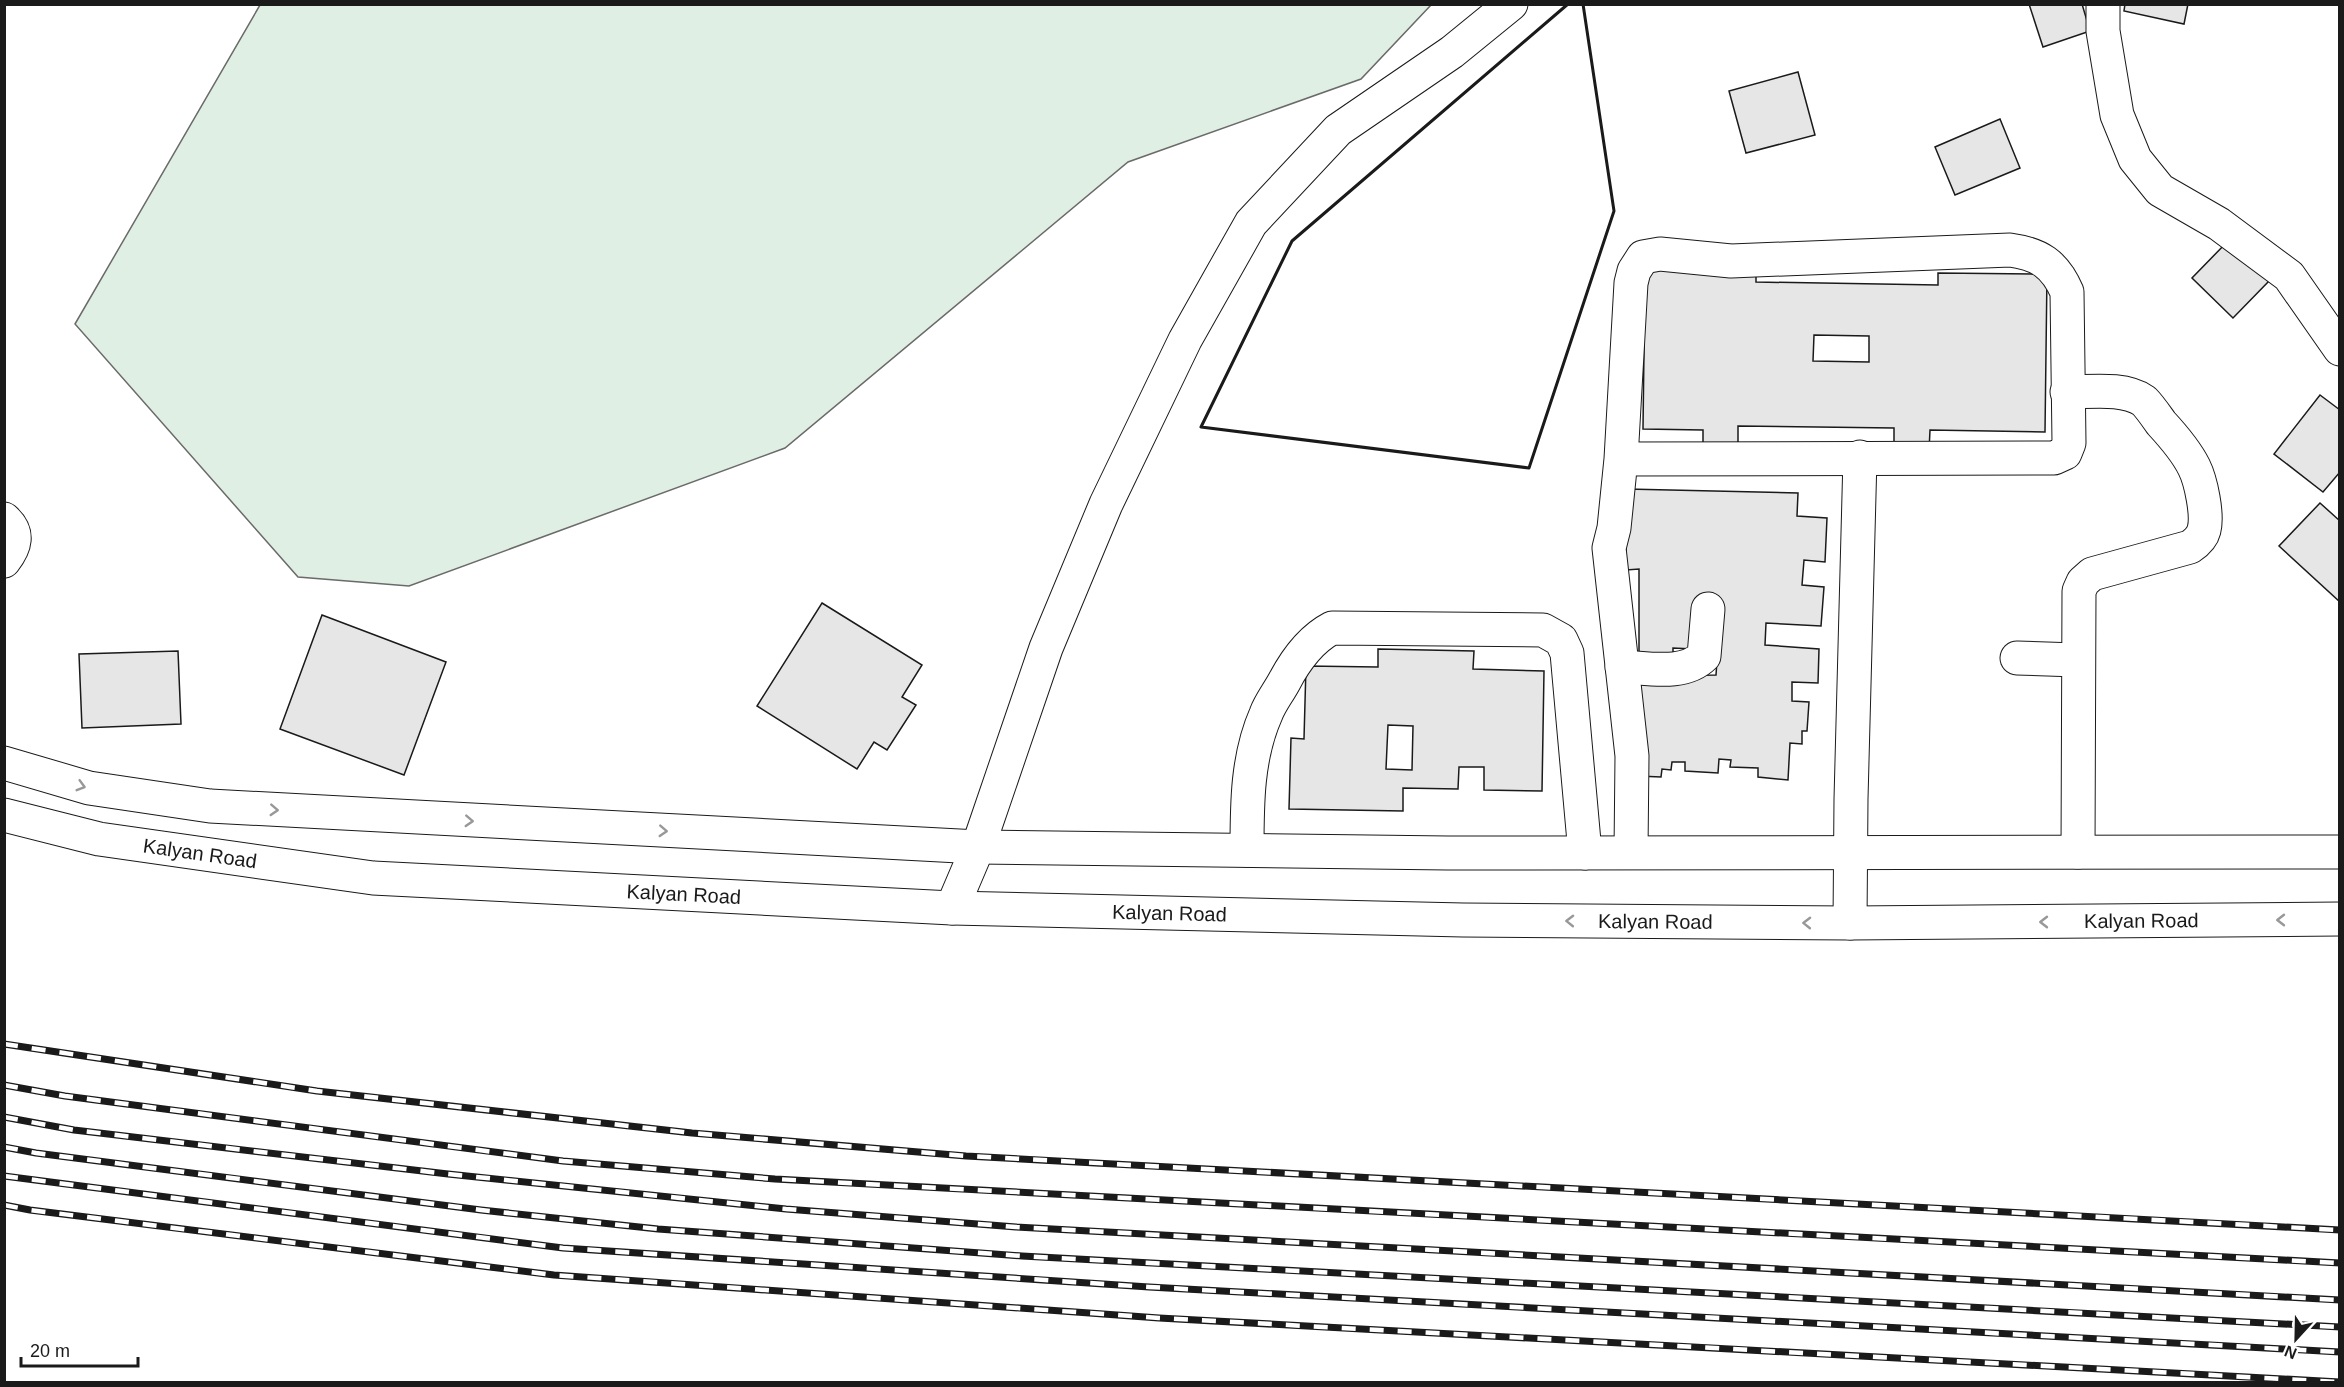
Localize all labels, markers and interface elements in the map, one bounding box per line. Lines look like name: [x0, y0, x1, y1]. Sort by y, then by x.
one-way arrow: [75, 779, 86, 791]
one-way arrow: [269, 803, 278, 816]
one-way arrow: [464, 814, 473, 827]
one-way arrow: [659, 824, 668, 837]
street label: Kalyan Road: [142, 834, 258, 872]
street label: Kalyan Road: [626, 880, 742, 908]
street label: Kalyan Road: [1112, 901, 1227, 925]
street label: Kalyan Road: [2084, 909, 2199, 932]
street label: Kalyan Road: [1598, 910, 1713, 933]
one-way arrow: [1566, 914, 1575, 927]
one-way arrow: [2277, 914, 2286, 926]
one-way arrow: [2040, 916, 2049, 928]
one-way arrow: [1803, 917, 1812, 929]
north arrow: [2266, 1309, 2326, 1369]
scale bar: [21, 1330, 138, 1368]
text: 20 m: [30, 1341, 70, 1361]
text: N: [2282, 1342, 2299, 1362]

